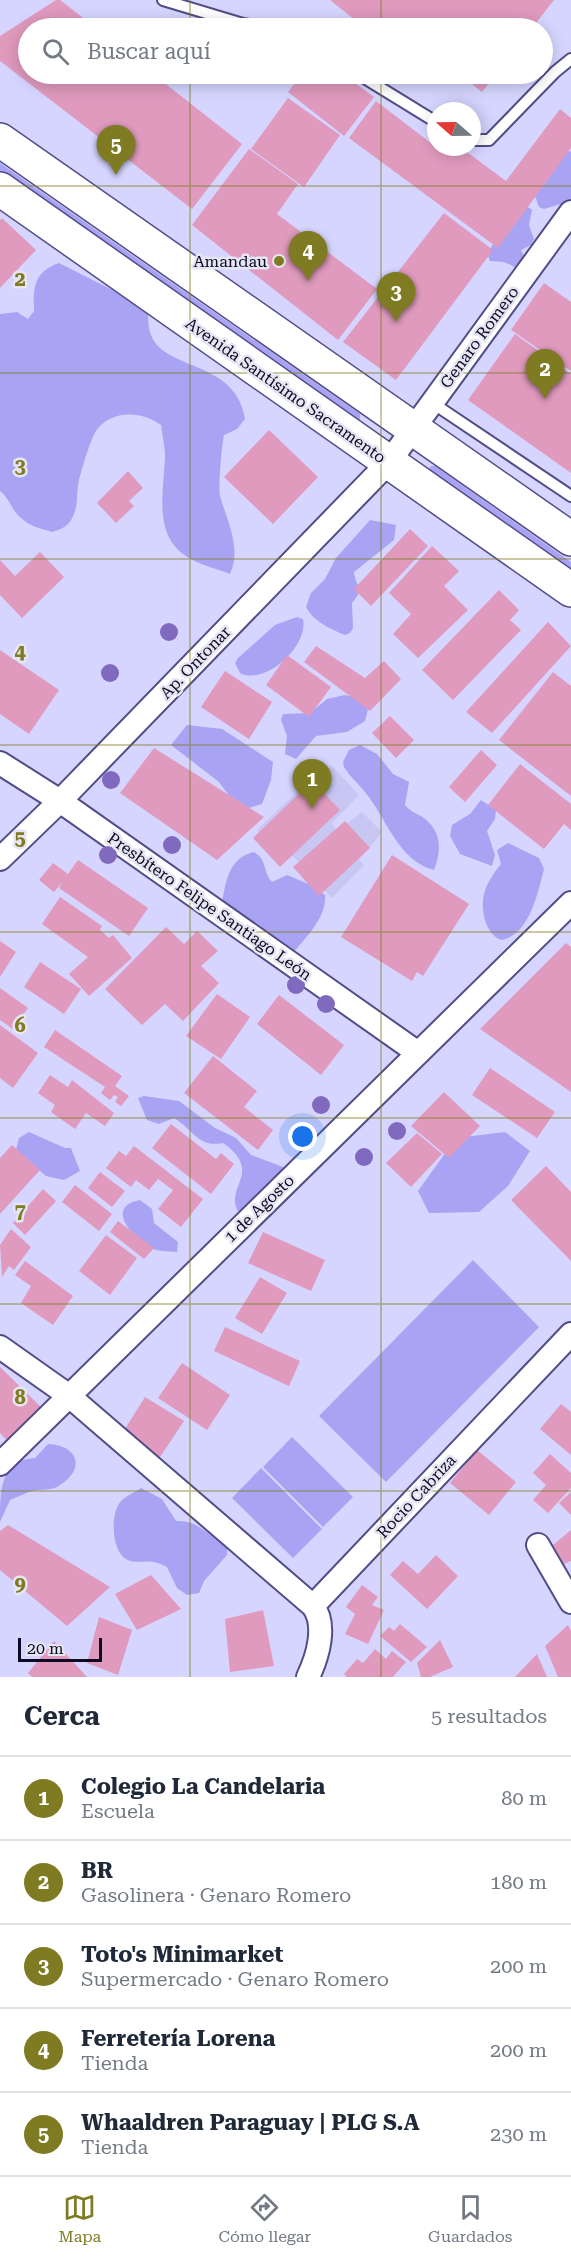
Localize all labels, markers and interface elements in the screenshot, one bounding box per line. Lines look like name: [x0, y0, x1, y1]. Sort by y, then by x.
search box: [18, 18, 553, 84]
icon: search: [39, 35, 72, 68]
text: Buscar aquí: [87, 39, 211, 64]
north arrow: [427, 102, 481, 156]
pin: 5: [96, 126, 136, 175]
pin: 4: [288, 232, 328, 281]
place label: Amandau: [193, 252, 267, 271]
marker: Amandau: [272, 254, 286, 268]
text: 2: [14, 267, 26, 291]
pin: 3: [376, 272, 416, 322]
street label: Genaro Romero: [436, 283, 523, 392]
street label: Avenida Santísimo Sacramento: [182, 314, 390, 467]
pin: 2: [526, 350, 564, 399]
text: 3: [14, 454, 26, 478]
street label: Ap. Ontonar: [156, 622, 235, 702]
text: 4: [14, 640, 26, 664]
pin: 1: [292, 760, 332, 809]
text: 5: [14, 826, 26, 850]
street label: Presbítero Felipe Santiago León: [104, 828, 315, 984]
text: 6: [14, 1013, 26, 1037]
your location: [288, 1122, 317, 1151]
street label: 1 de Agosto: [221, 1170, 298, 1246]
text: 7: [14, 1199, 26, 1223]
text: 8: [14, 1385, 26, 1409]
street label: Rocio Cabriza: [373, 1451, 460, 1542]
text: 9: [14, 1572, 26, 1596]
scale bar: [18, 1635, 102, 1662]
text: 20 m: [27, 1639, 64, 1658]
text: Cerca: [24, 1701, 100, 1731]
text: 5 resultados: [431, 1704, 547, 1728]
text: Colegio La Candelaria: [81, 1774, 325, 1799]
text: 1: [38, 1786, 49, 1810]
text: 80 m: [501, 1786, 547, 1810]
text: Escuela: [81, 1799, 155, 1823]
text: BR: [81, 1858, 113, 1883]
text: 2: [38, 1870, 49, 1894]
text: 180 m: [490, 1870, 547, 1894]
text: Gasolinera · Genaro Romero: [81, 1883, 351, 1907]
text: Toto's Minimarket: [81, 1942, 283, 1967]
text: 3: [38, 1954, 49, 1978]
text: 200 m: [490, 1954, 547, 1978]
text: Supermercado · Genaro Romero: [81, 1967, 389, 1991]
text: Ferretería Lorena: [81, 2026, 275, 2051]
text: 4: [38, 2038, 49, 2062]
text: 200 m: [490, 2038, 547, 2062]
text: Tienda: [81, 2051, 148, 2075]
text: Whaaldren Paraguay | PLG S.A: [81, 2110, 420, 2135]
text: 5: [38, 2122, 49, 2146]
text: 230 m: [490, 2122, 547, 2146]
text: Tienda: [81, 2135, 148, 2159]
tab: Mapa: [59, 2191, 101, 2246]
tab: Cómo llegar: [218, 2191, 311, 2246]
tab: Guardados: [428, 2191, 512, 2246]

